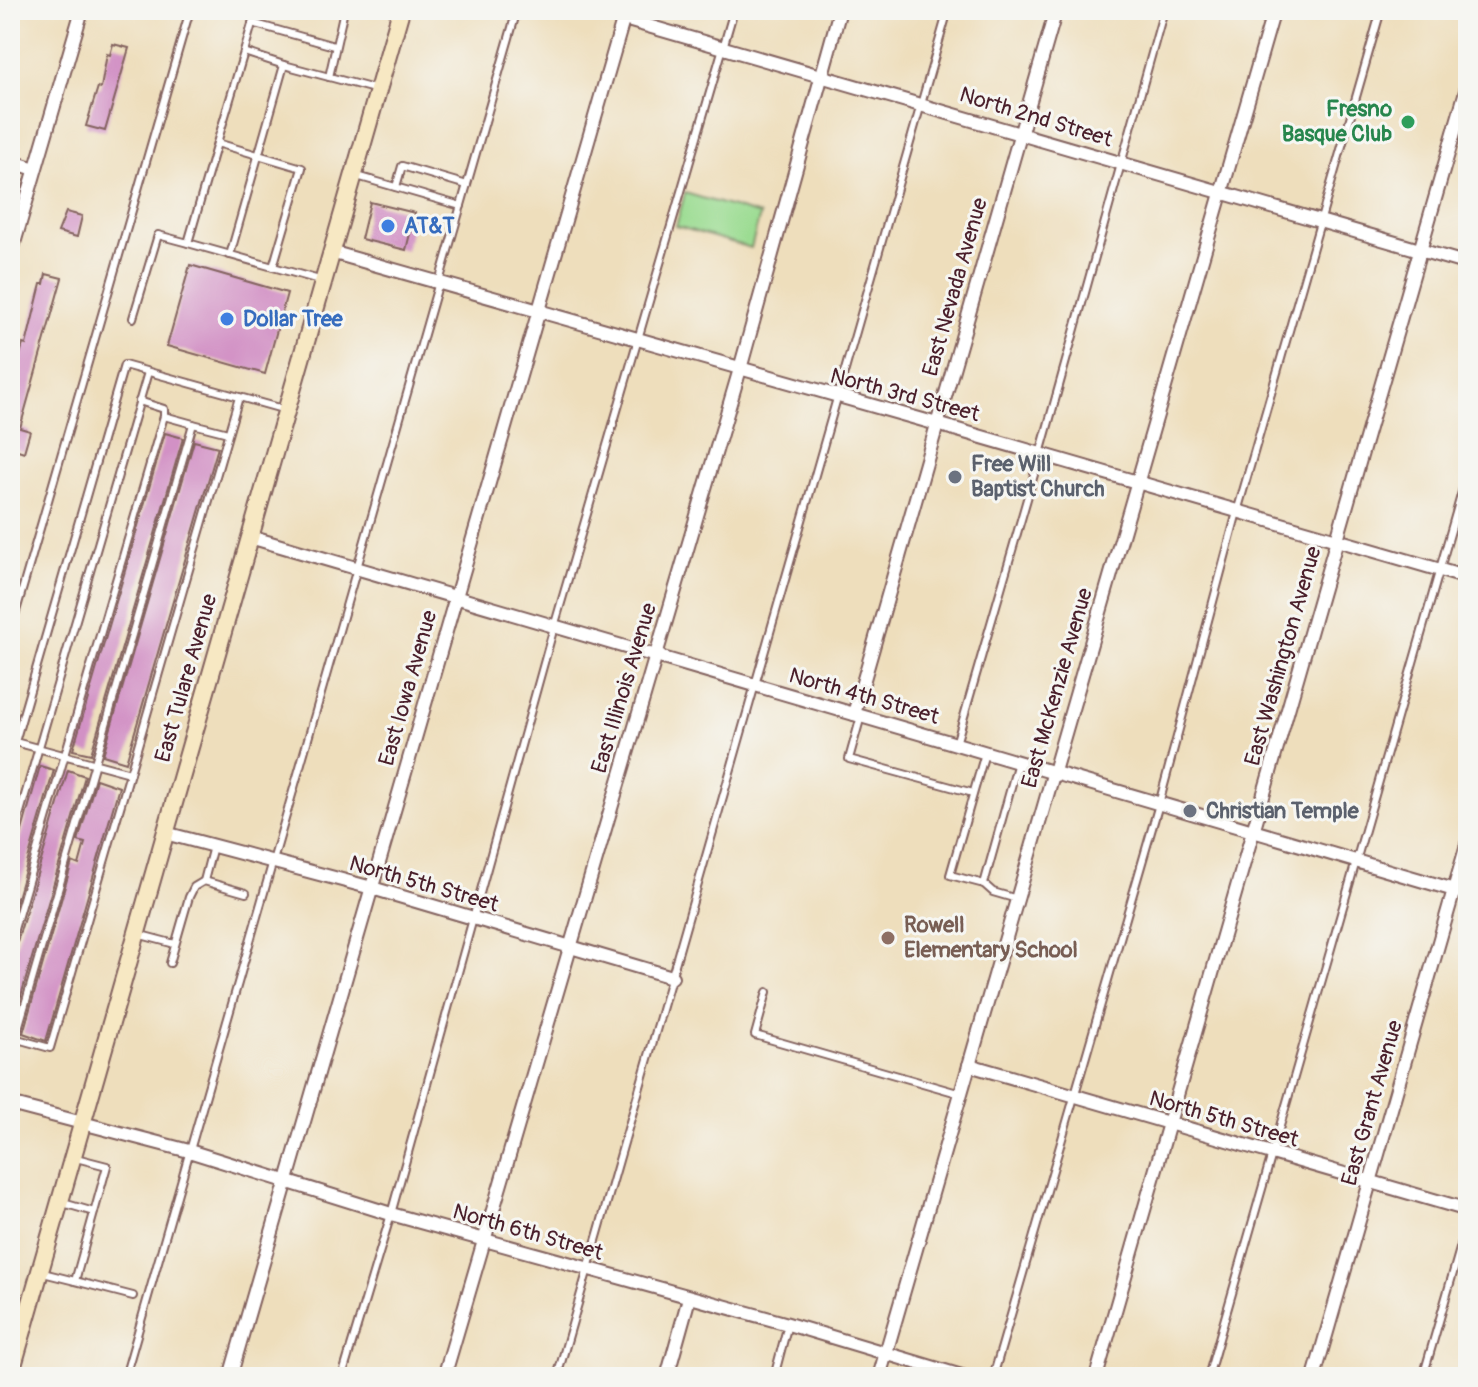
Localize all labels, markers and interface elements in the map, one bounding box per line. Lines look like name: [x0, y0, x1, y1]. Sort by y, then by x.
street label: North 2nd Street: [956, 80, 1116, 154]
place label: Fresno Basque Club: [1282, 95, 1392, 148]
marker: Fresno Basque Club: [1399, 113, 1417, 131]
street label: East Nevada Avenue: [916, 194, 994, 379]
place label: AT&T: [404, 212, 455, 240]
marker: AT&T: [379, 217, 397, 235]
place label: Dollar Tree: [243, 305, 344, 333]
marker: Dollar Tree: [218, 310, 236, 328]
street label: North 3rd Street: [827, 362, 983, 428]
place label: Free Will Baptist Church: [971, 450, 1105, 503]
marker: Free Will Baptist Church: [946, 468, 964, 486]
street label: East Washington Avenue: [1238, 543, 1328, 769]
street label: East McKenzie Avenue: [1015, 585, 1099, 791]
street label: East Tulare Avenue: [149, 590, 223, 765]
street label: East Illinois Avenue: [585, 599, 663, 776]
street label: East Iowa Avenue: [372, 607, 444, 769]
street label: North 4th Street: [786, 661, 942, 731]
place label: Christian Temple: [1206, 797, 1360, 825]
marker: Christian Temple: [1181, 802, 1199, 820]
street label: North 5th Street: [346, 849, 502, 919]
place label: Rowell Elementary School: [904, 911, 1078, 964]
marker: Rowell Elementary School: [879, 929, 897, 947]
street label: East Grant Avenue: [1335, 1017, 1409, 1189]
street label: North 5th Street: [1146, 1084, 1302, 1154]
street label: North 6th Street: [450, 1197, 606, 1267]

